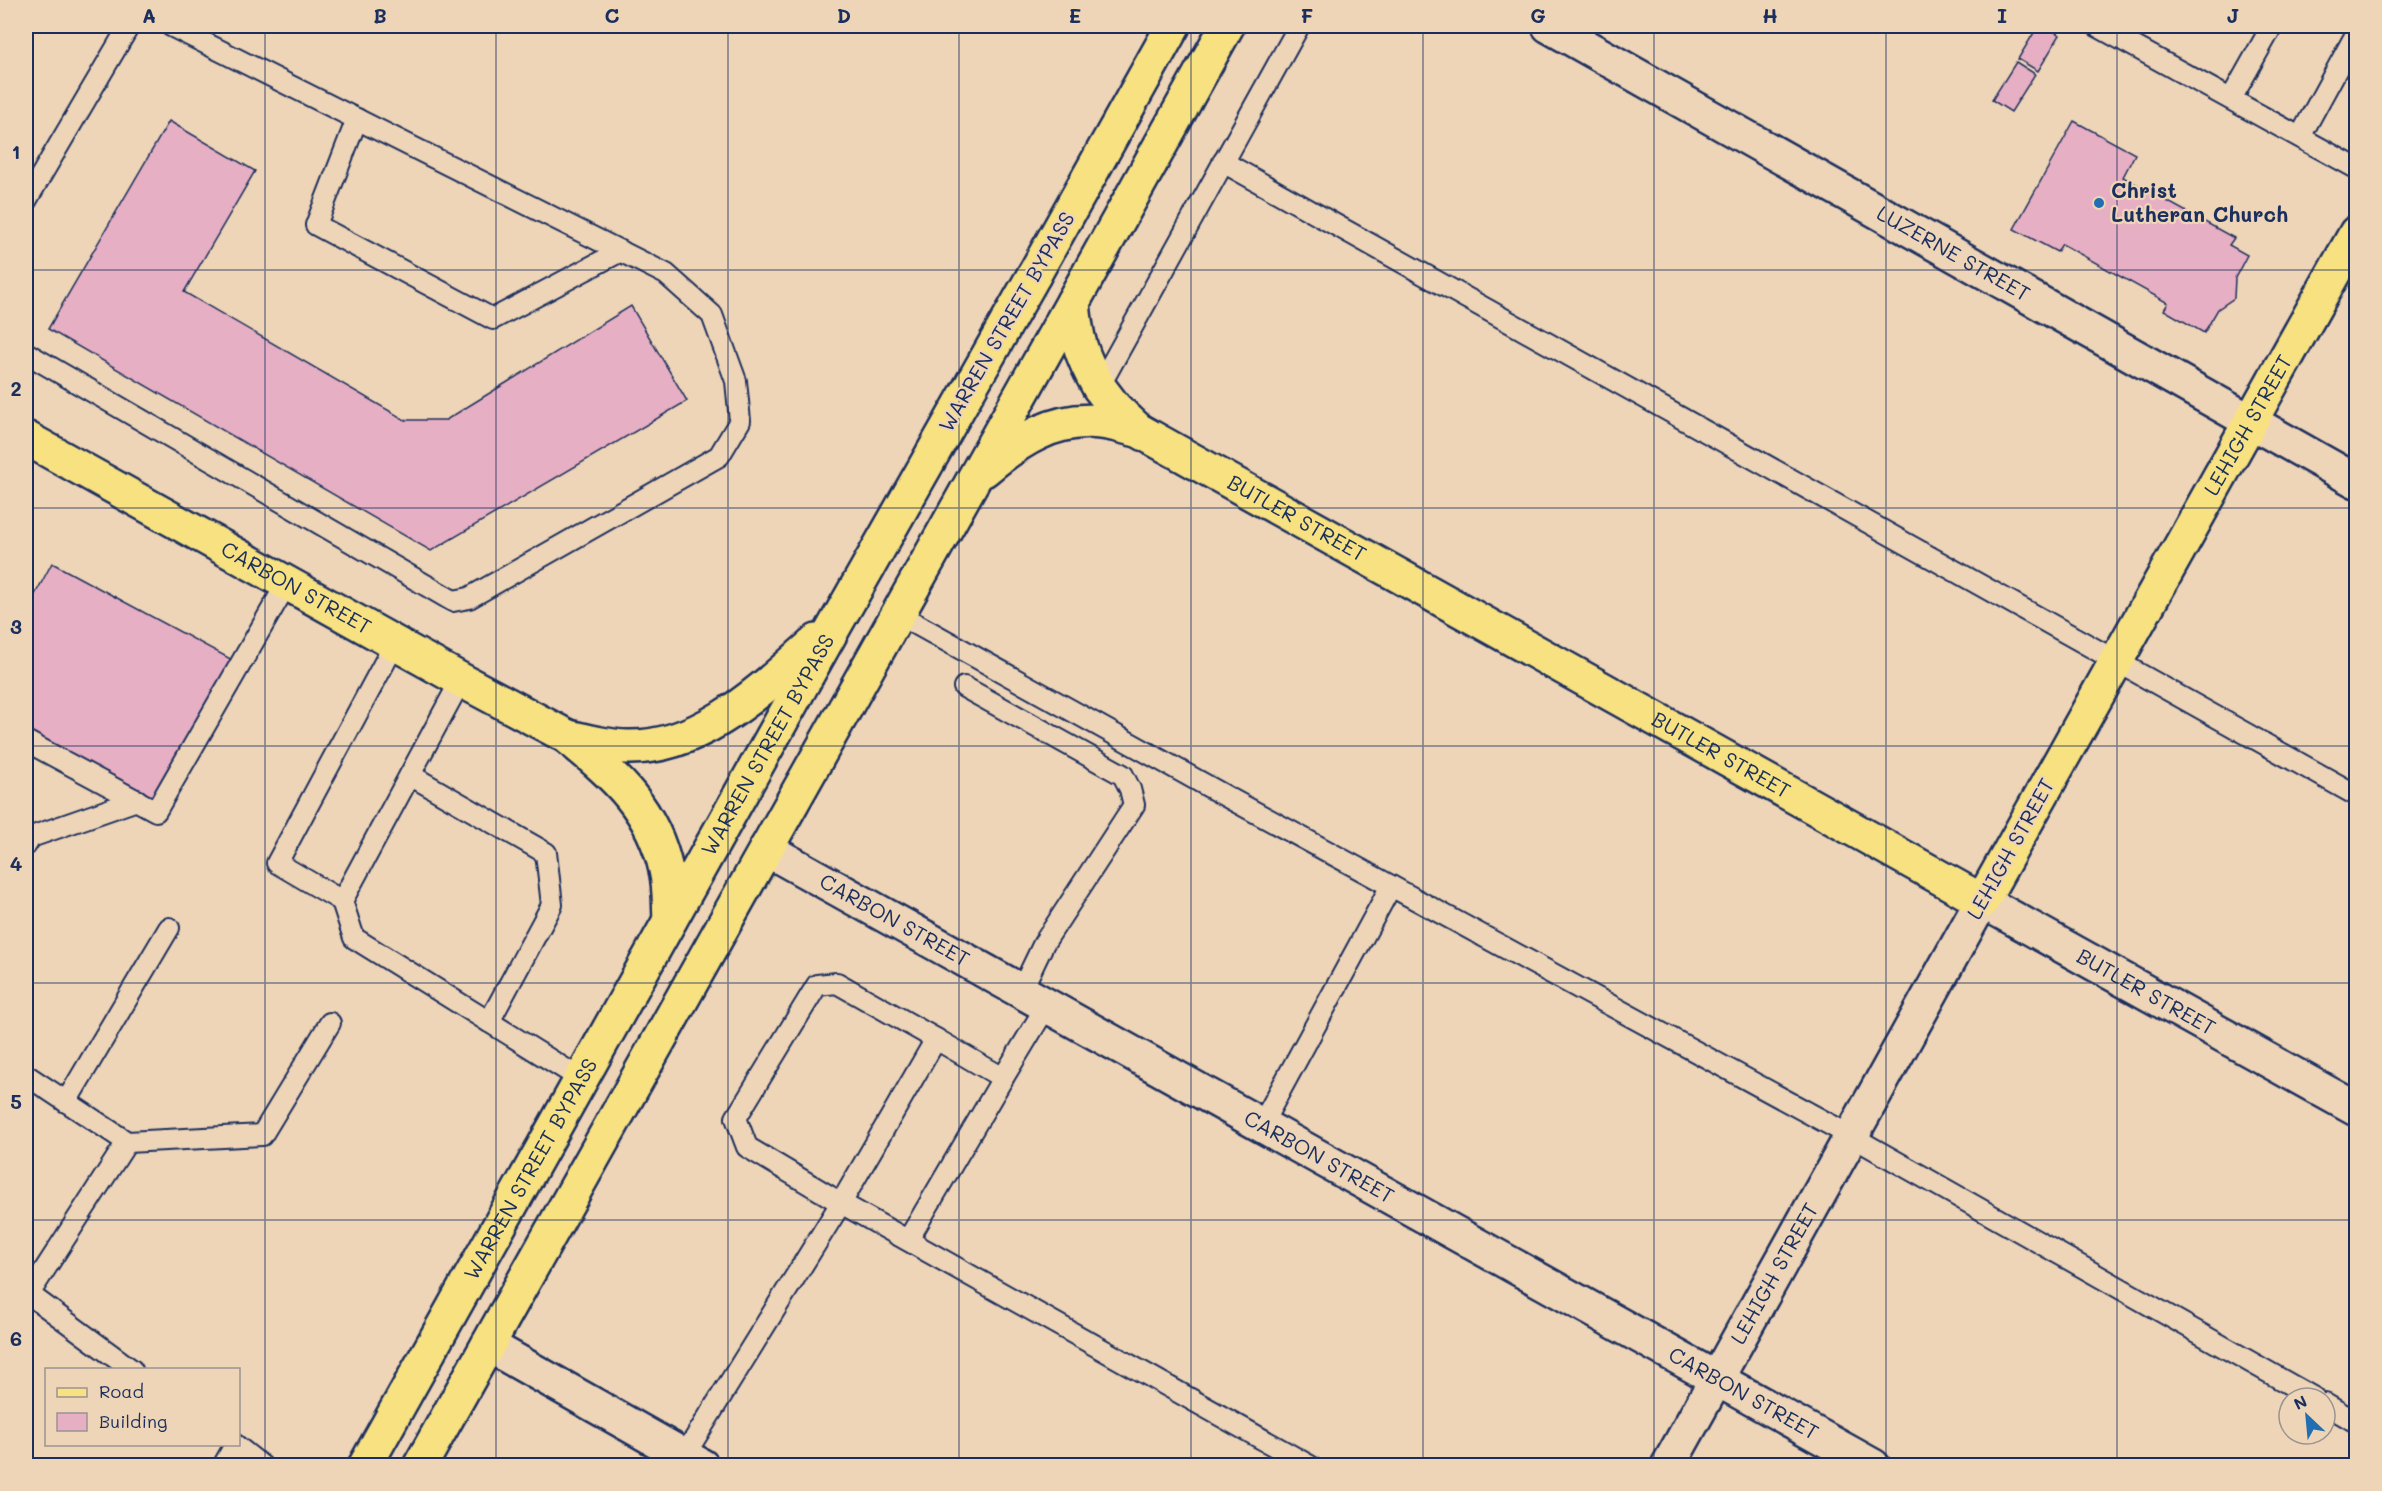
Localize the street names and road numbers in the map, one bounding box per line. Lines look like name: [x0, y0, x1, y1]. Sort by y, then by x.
street label: LUZERNE STREET: [1872, 199, 2035, 307]
street label: WARREN STREET BYPASS: [932, 206, 1080, 436]
street label: LEHIGH STREET: [2197, 349, 2297, 500]
street label: BUTLER STREET: [1223, 468, 1372, 567]
street label: CARBON STREET: [217, 534, 377, 639]
street label: WARREN STREET BYPASS: [694, 629, 839, 860]
street label: BUTLER STREET: [1648, 705, 1796, 804]
street label: LEHIGH STREET: [1960, 773, 2060, 924]
street label: CARBON STREET: [815, 867, 975, 972]
street label: BUTLER STREET: [2072, 941, 2221, 1040]
street label: WARREN STREET BYPASS: [457, 1053, 602, 1284]
street label: CARBON STREET: [1240, 1103, 1399, 1208]
street label: LEHIGH STREET: [1724, 1198, 1824, 1348]
street label: CARBON STREET: [1664, 1340, 1824, 1445]

